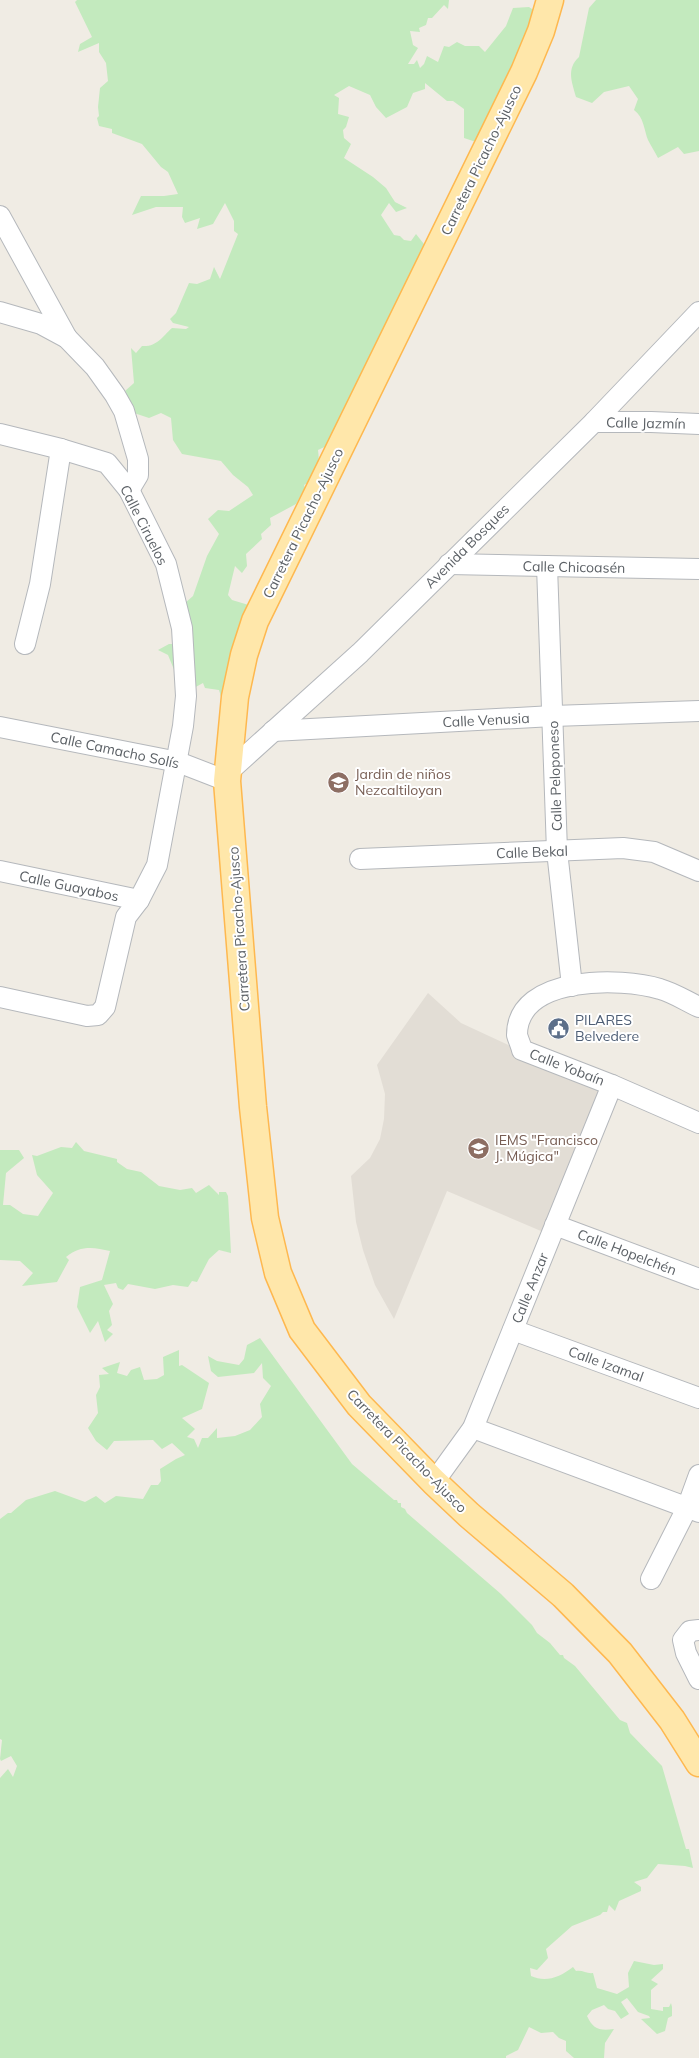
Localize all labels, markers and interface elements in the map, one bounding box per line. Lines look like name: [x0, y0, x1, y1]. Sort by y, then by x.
street label: Carretera Picacho-Ajusco: [437, 82, 525, 238]
street label: Calle Jazmín: [606, 413, 686, 433]
street label: Carretera Picacho-Ajusco: [259, 445, 347, 601]
street label: Calle Ciruelos: [116, 482, 172, 568]
street label: Avenida Bosques: [421, 500, 513, 592]
street label: Calle Chicoasén: [522, 557, 626, 577]
street label: Calle Venusia: [442, 709, 530, 731]
street label: Calle Peloponeso: [544, 720, 566, 832]
street label: Calle Camacho Solís: [49, 728, 181, 772]
place label: Jardin de niños Nezcaltiloyan: [355, 765, 451, 799]
school or university icon: Jardin de niños Nezcaltiloyan: [327, 770, 351, 794]
street label: Calle Bekal: [496, 842, 568, 862]
street label: Carretera Picacho-Ajusco: [224, 846, 254, 1012]
street label: Calle Guayabos: [18, 867, 120, 905]
place label: PILARES Belvedere: [575, 1011, 639, 1045]
public building icon: PILARES Belvedere: [547, 1016, 571, 1040]
street label: Calle Yobaín: [527, 1044, 607, 1090]
place label: IEMS "Francisco J. Múgica": [495, 1131, 598, 1165]
school or university icon: IEMS "Francisco J. Múgica": [467, 1136, 491, 1160]
street label: Calle Hopelchén: [575, 1225, 679, 1279]
street label: Calle Anzar: [508, 1249, 553, 1326]
street label: Calle Izamal: [566, 1342, 646, 1386]
street label: Carretera Picacho-Ajusco: [343, 1385, 471, 1517]

